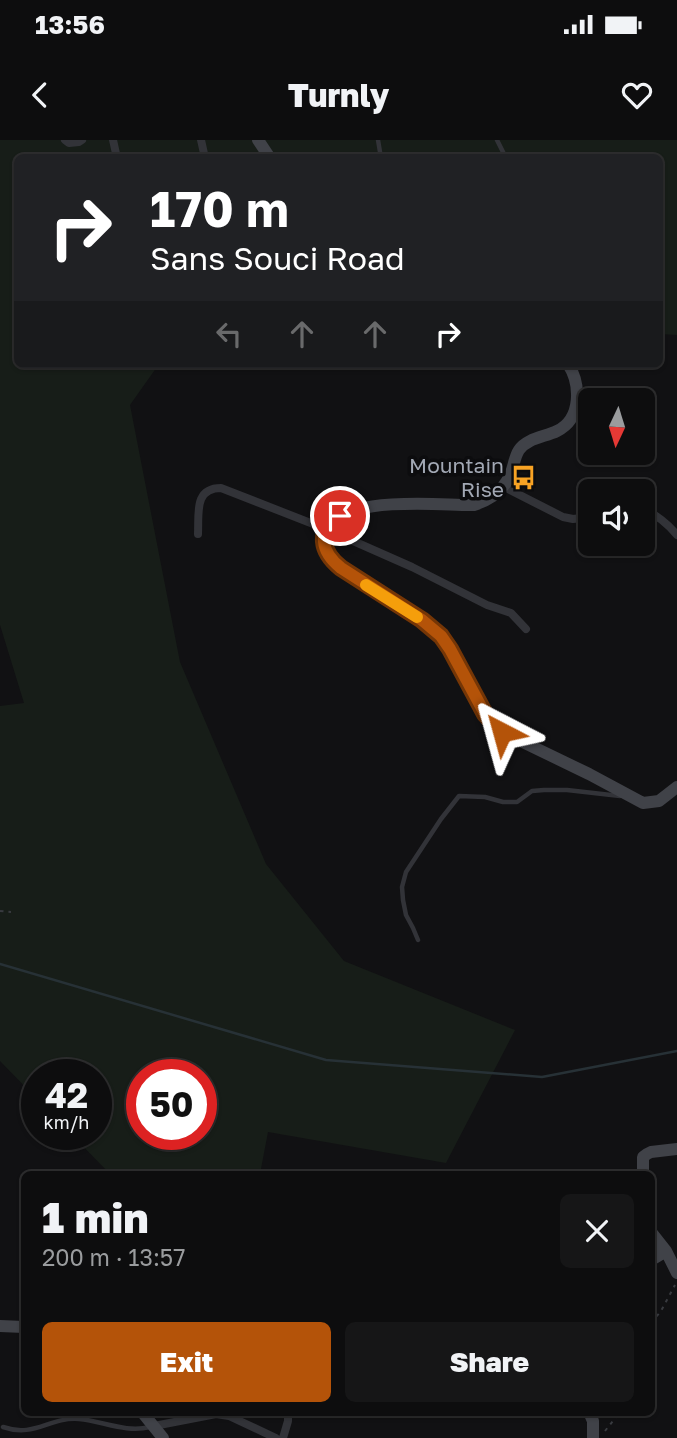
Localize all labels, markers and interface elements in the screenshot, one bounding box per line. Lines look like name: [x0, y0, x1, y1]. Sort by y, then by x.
text: 13:56: [35, 9, 105, 40]
icon: back: [21, 76, 59, 114]
text: Turnly: [288, 76, 389, 114]
icon: heart: [618, 76, 656, 114]
text: 170 m: [150, 179, 289, 238]
icon: right: [35, 182, 126, 273]
text: Sans Souci Road: [150, 239, 405, 277]
icon: left: [210, 315, 248, 353]
icon: ahead: [283, 315, 321, 353]
icon: ahead: [356, 315, 394, 353]
icon: right: [429, 315, 467, 353]
north arrow: [578, 388, 654, 466]
map controls: [578, 388, 655, 556]
place label: Mountain Rise: [409, 452, 504, 502]
bus stop icon: Mountain Rise: [510, 464, 538, 492]
button: sound: [578, 479, 655, 556]
pin: [310, 486, 370, 546]
icon: arrive: [321, 497, 359, 535]
position arrow: [465, 695, 539, 769]
speed limit sign: 50: [126, 1059, 217, 1150]
text: 42: [45, 1074, 88, 1116]
text: km/h: [44, 1111, 89, 1133]
text: 1 min: [42, 1192, 149, 1242]
button: close: [560, 1194, 634, 1268]
text: 200 m · 13:57: [42, 1243, 185, 1271]
button: Exit: [42, 1322, 331, 1402]
button: Share: [345, 1322, 634, 1402]

